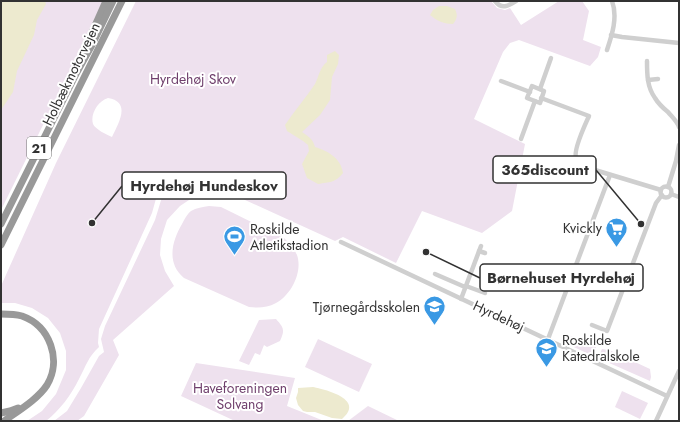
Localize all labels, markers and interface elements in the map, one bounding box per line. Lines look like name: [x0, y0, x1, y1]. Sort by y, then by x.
street label: Holbækmotorvejen: [37, 19, 105, 129]
park label: Hyrdehøj Skov: [150, 69, 237, 89]
road number: 21: [27, 137, 51, 159]
callout: 365discount: [493, 156, 596, 183]
text: 365discount: [501, 159, 589, 181]
callout: Hyrdehøj Hundeskov: [122, 172, 286, 199]
text: Hyrdehøj Hundeskov: [130, 175, 278, 197]
supermarket icon: Kvickly: [604, 215, 630, 248]
place label: Kvickly: [563, 218, 603, 238]
place label: Roskilde Atletikstadion: [250, 219, 329, 255]
sports icon: Roskilde Atletikstadion: [222, 224, 248, 257]
callout: Børnehuset Hyrdehøj: [480, 264, 643, 291]
text: Børnehuset Hyrdehøj: [487, 267, 635, 289]
school or university icon: Tjørnegårdsskolen: [422, 294, 448, 327]
street label: Hyrdehøj: [470, 295, 528, 337]
place label: Tjørnegårdsskolen: [313, 297, 420, 317]
place label: Roskilde Katedralskole: [562, 330, 640, 366]
school or university icon: Roskilde Katedralskole: [533, 335, 559, 368]
park label: Haveforeningen Solvang: [193, 378, 287, 414]

